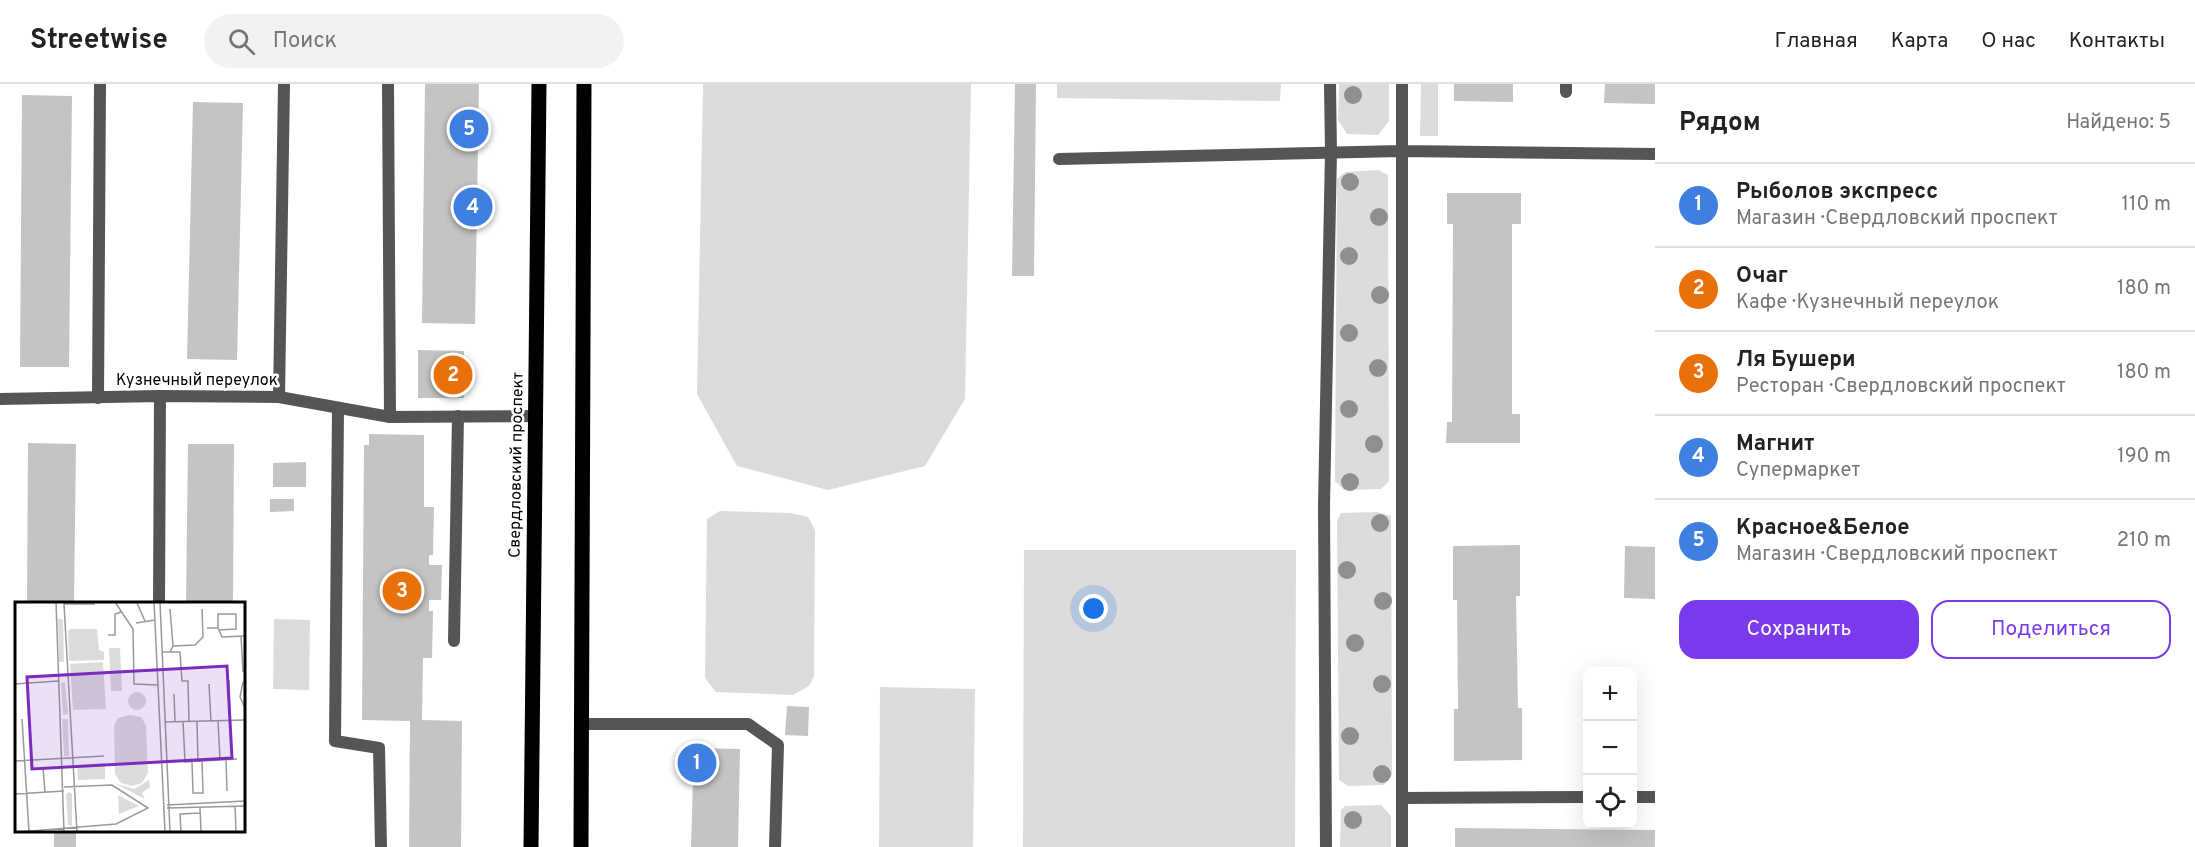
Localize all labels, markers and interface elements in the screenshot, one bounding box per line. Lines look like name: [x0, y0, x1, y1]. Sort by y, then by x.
search box: [204, 14, 624, 68]
text: Streetwise: [30, 23, 168, 59]
icon: search: [225, 25, 258, 58]
text: Поиск: [273, 28, 337, 55]
text: Главная: [1774, 28, 1858, 55]
text: Карта: [1891, 28, 1948, 55]
text: О нас: [1981, 28, 2036, 55]
text: Контакты: [2069, 28, 2165, 55]
pin: 5: [450, 106, 488, 152]
text: Рядом: [1679, 107, 1761, 140]
text: Найдено: 5: [2066, 110, 2171, 136]
text: Рыболов экспресс: [1736, 179, 1938, 206]
pin: 4: [454, 184, 492, 230]
text: 1: [1695, 192, 1703, 218]
text: 110 m: [2122, 192, 2171, 218]
text: Магазин · Свердловский проспект: [1736, 206, 2057, 232]
text: Очаг: [1736, 263, 1788, 290]
text: 2: [1692, 276, 1705, 302]
text: 180 m: [2117, 276, 2171, 302]
text: Кафе · Кузнечный переулок: [1736, 290, 1999, 316]
text: Ля Бушери: [1736, 347, 1856, 374]
pin: 2: [434, 352, 472, 398]
text: 3: [1693, 360, 1705, 386]
text: 180 m: [2117, 360, 2171, 386]
street label: Кузнечный переулок: [116, 371, 278, 391]
street label: Свердловский проспект: [505, 372, 529, 558]
text: Ресторан · Свердловский проспект: [1736, 374, 2066, 400]
text: Магнит: [1736, 431, 1814, 458]
text: 4: [1692, 444, 1705, 470]
text: 190 m: [2117, 444, 2171, 470]
text: Супермаркет: [1736, 458, 1860, 484]
text: Красное&Белое: [1736, 515, 1909, 542]
text: 5: [1692, 528, 1705, 554]
text: 210 m: [2117, 528, 2171, 554]
text: Магазин · Свердловский проспект: [1736, 542, 2057, 568]
pin: 3: [382, 568, 422, 614]
your location: [1079, 594, 1108, 623]
button: Сохранить: [1679, 600, 1919, 659]
button: Поделиться: [1931, 600, 2171, 659]
inset map: [15, 602, 244, 832]
map controls: [1583, 667, 1637, 829]
button: +: [1583, 667, 1637, 721]
button: −: [1583, 721, 1637, 775]
pin: 1: [678, 740, 716, 786]
button: locate: [1583, 775, 1637, 829]

